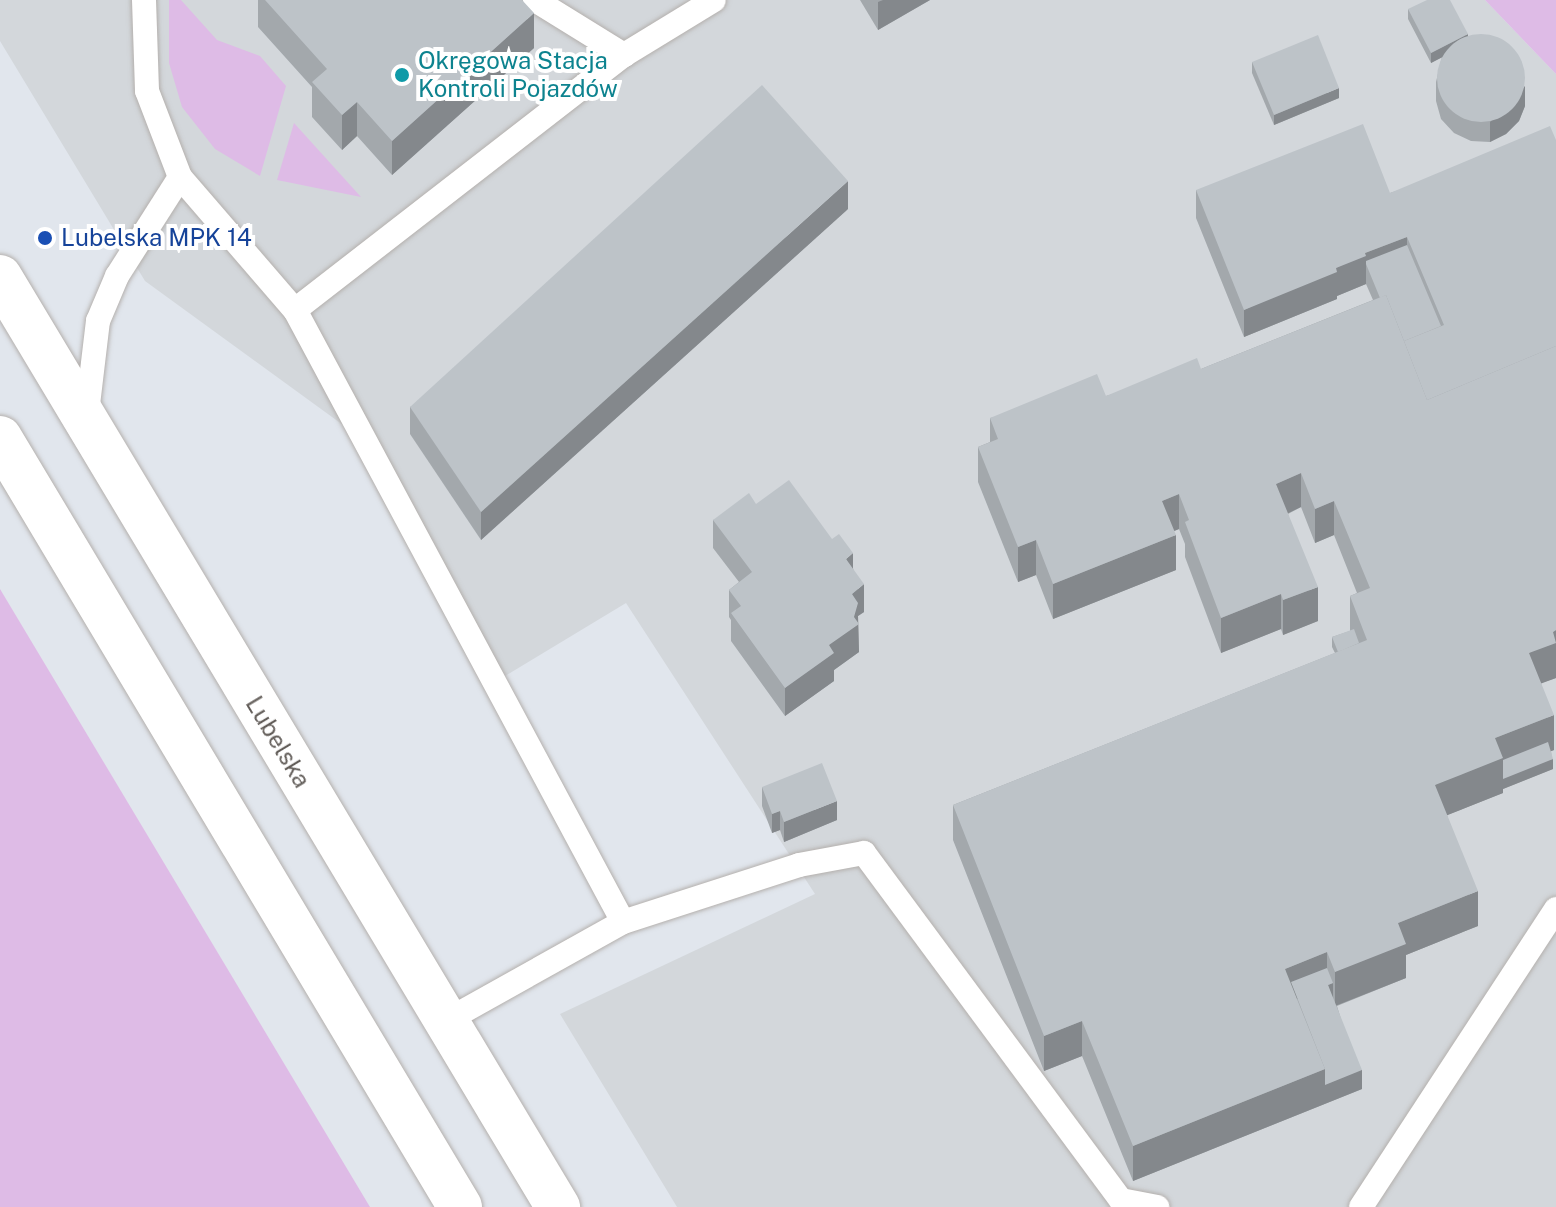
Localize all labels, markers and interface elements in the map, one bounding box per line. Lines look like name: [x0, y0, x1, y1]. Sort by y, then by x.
place label: Okręgowa Stacja Kontroli Pojazdów: [418, 47, 618, 103]
marker: Okręgowa Stacja Kontroli Pojazdów: [393, 66, 411, 84]
place label: Lubelska MPK 14: [61, 224, 252, 252]
marker: Lubelska MPK 14: [36, 229, 54, 247]
street label: Lubelska: [240, 691, 316, 793]

